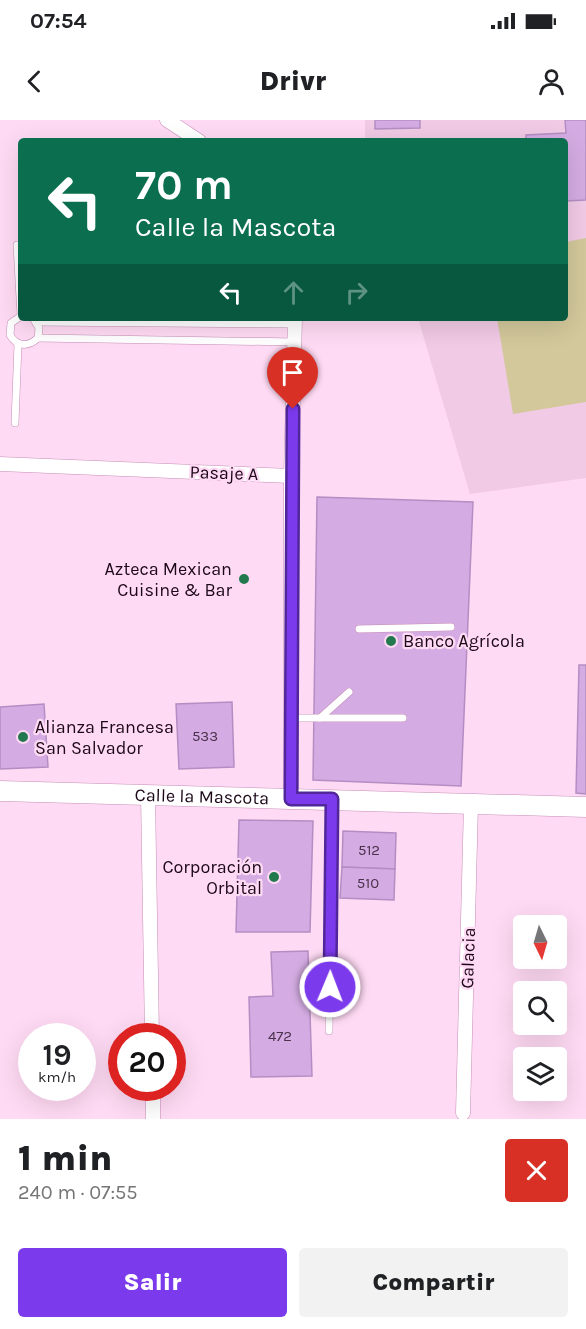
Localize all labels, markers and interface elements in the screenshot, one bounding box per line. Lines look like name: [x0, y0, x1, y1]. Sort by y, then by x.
text: 07:54: [30, 8, 87, 34]
icon: back: [18, 65, 51, 98]
text: Drivr: [260, 65, 326, 97]
icon: person: [535, 65, 568, 98]
text: 70 m: [135, 160, 233, 210]
icon: left: [36, 162, 114, 240]
text: Calle la Mascota: [135, 211, 336, 243]
icon: left: [214, 276, 247, 309]
icon: ahead: [277, 276, 310, 309]
icon: right: [340, 276, 373, 309]
pin: [267, 347, 318, 409]
icon: arrive: [276, 356, 309, 389]
street label: Pasaje A: [189, 461, 259, 485]
place label: Azteca Mexican Cuisine & Bar: [105, 558, 232, 601]
marker: Azteca Mexican Cuisine & Bar: [237, 572, 251, 586]
place label: Banco Agrícola: [403, 630, 525, 652]
marker: Banco Agrícola: [384, 634, 398, 648]
place label: Alianza Francesa San Salvador: [35, 716, 174, 759]
house number: 533: [192, 727, 218, 745]
marker: Alianza Francesa San Salvador: [16, 730, 30, 744]
street label: Calle la Mascota: [134, 784, 269, 809]
house number: 512: [358, 841, 380, 859]
place label: Corporación Orbital: [162, 856, 262, 899]
marker: Corporación Orbital: [267, 870, 281, 884]
house number: 510: [357, 874, 379, 892]
north arrow: [513, 915, 567, 969]
map controls: [513, 915, 567, 1101]
street label: Galacia: [456, 927, 480, 989]
position arrow: [298, 955, 362, 1019]
button: search: [513, 981, 567, 1035]
speed limit sign: 20: [108, 1023, 186, 1101]
house number: 472: [268, 1027, 292, 1045]
text: 19: [42, 1037, 71, 1073]
button: layers: [513, 1047, 567, 1101]
text: km/h: [38, 1068, 76, 1086]
text: 1 min: [18, 1137, 112, 1179]
button: close: [505, 1139, 568, 1202]
text: 240 m · 07:55: [18, 1181, 138, 1204]
button: Salir: [18, 1248, 287, 1317]
button: Compartir: [299, 1248, 568, 1317]

